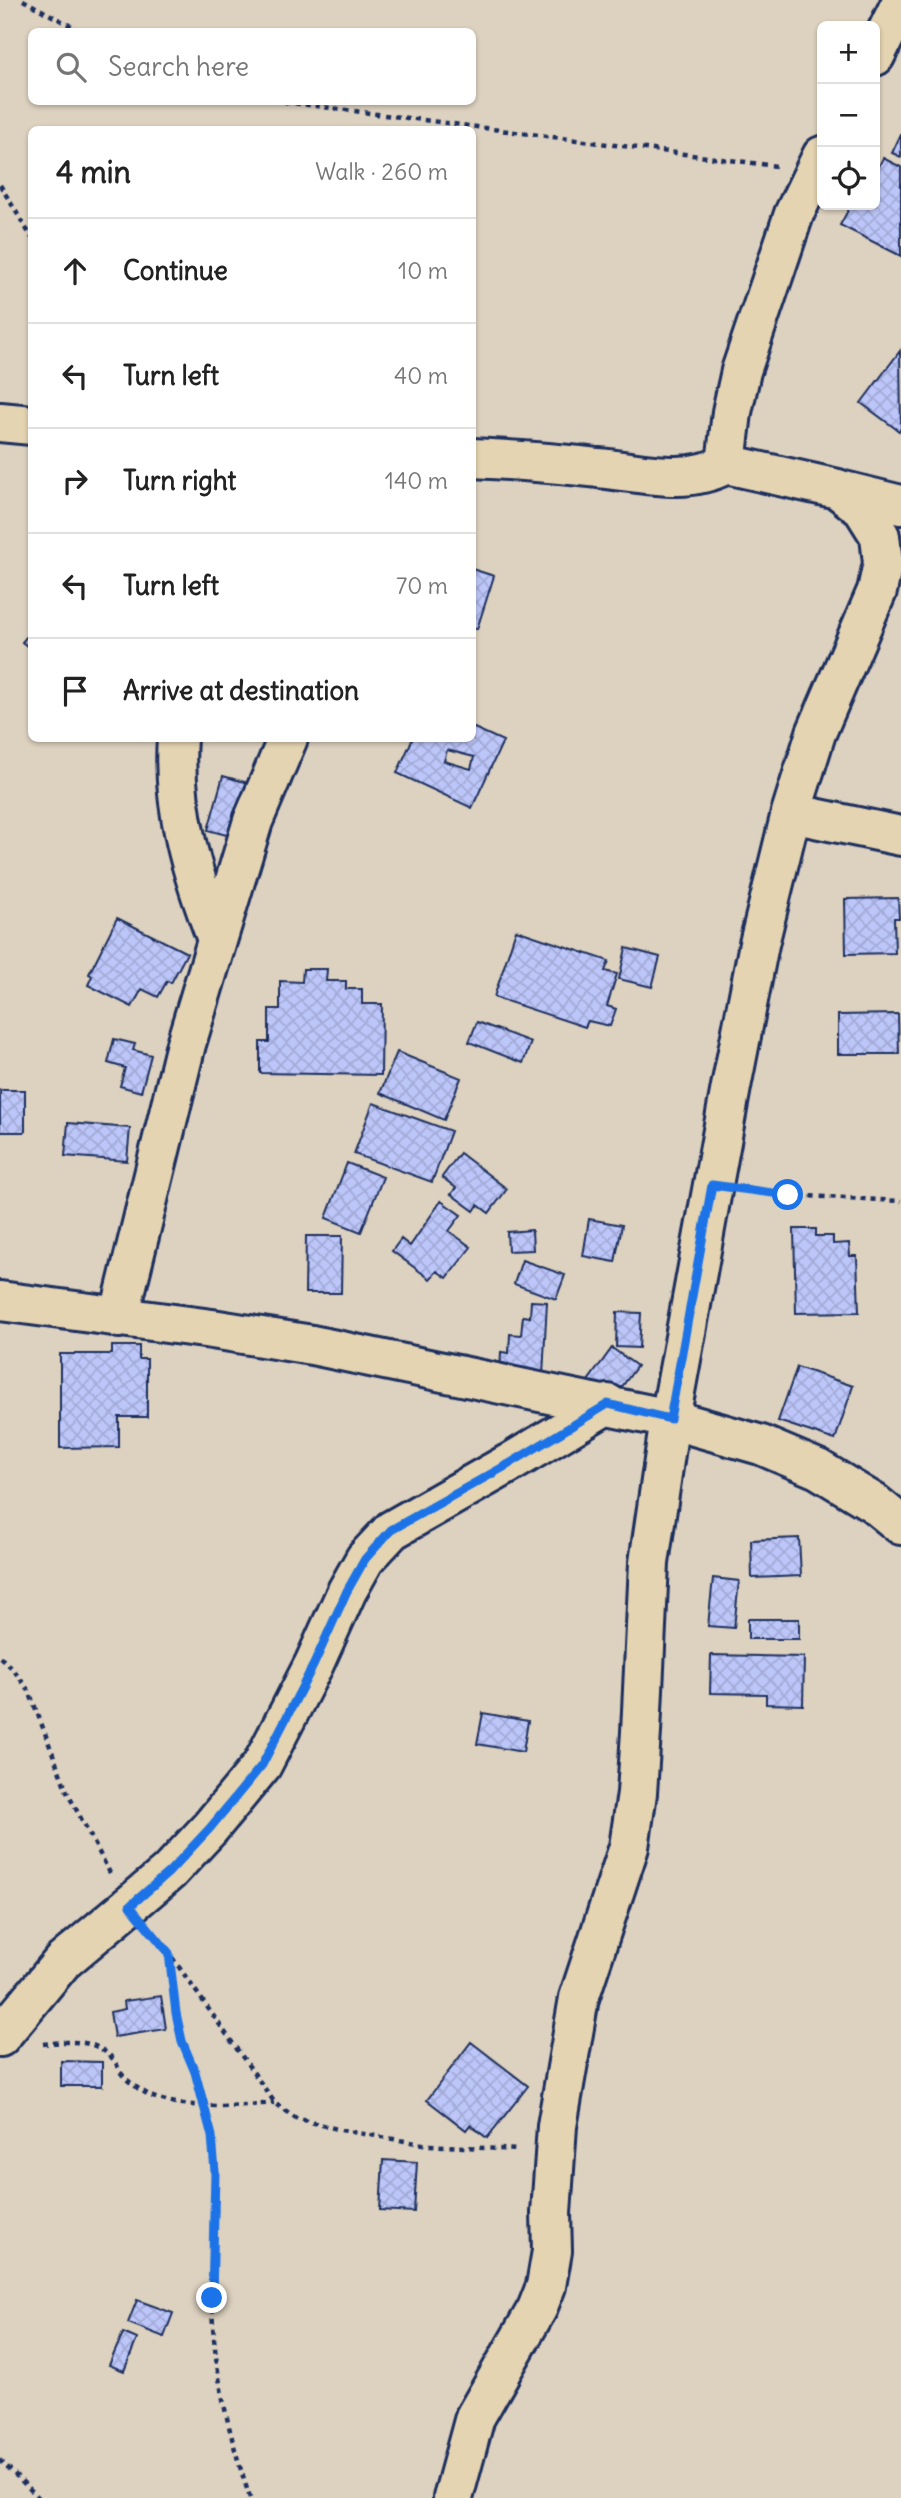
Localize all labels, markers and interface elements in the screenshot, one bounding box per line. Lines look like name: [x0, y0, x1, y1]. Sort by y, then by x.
map controls: [817, 21, 880, 210]
button: +: [817, 21, 880, 84]
search box: [28, 28, 476, 105]
icon: search: [52, 48, 90, 86]
text: Search here: [108, 50, 249, 83]
button: −: [817, 84, 880, 147]
button: locate: [817, 147, 880, 210]
text: 4 min: [56, 153, 131, 191]
text: Walk · 260 m: [315, 157, 448, 186]
icon: ahead: [56, 252, 94, 290]
text: Continue: [123, 254, 228, 287]
text: 10 m: [398, 256, 448, 285]
icon: left: [56, 357, 94, 395]
text: Turn left: [123, 359, 219, 392]
text: 40 m: [394, 361, 448, 390]
icon: right: [56, 462, 94, 500]
text: Turn right: [123, 464, 236, 497]
text: 140 m: [385, 466, 448, 495]
icon: left: [56, 567, 94, 605]
text: Turn left: [123, 569, 219, 602]
text: 70 m: [396, 571, 448, 600]
icon: arrive: [56, 672, 94, 710]
text: Arrive at destination: [123, 674, 359, 707]
route start: [772, 1179, 803, 1210]
route end: [196, 2282, 227, 2313]

